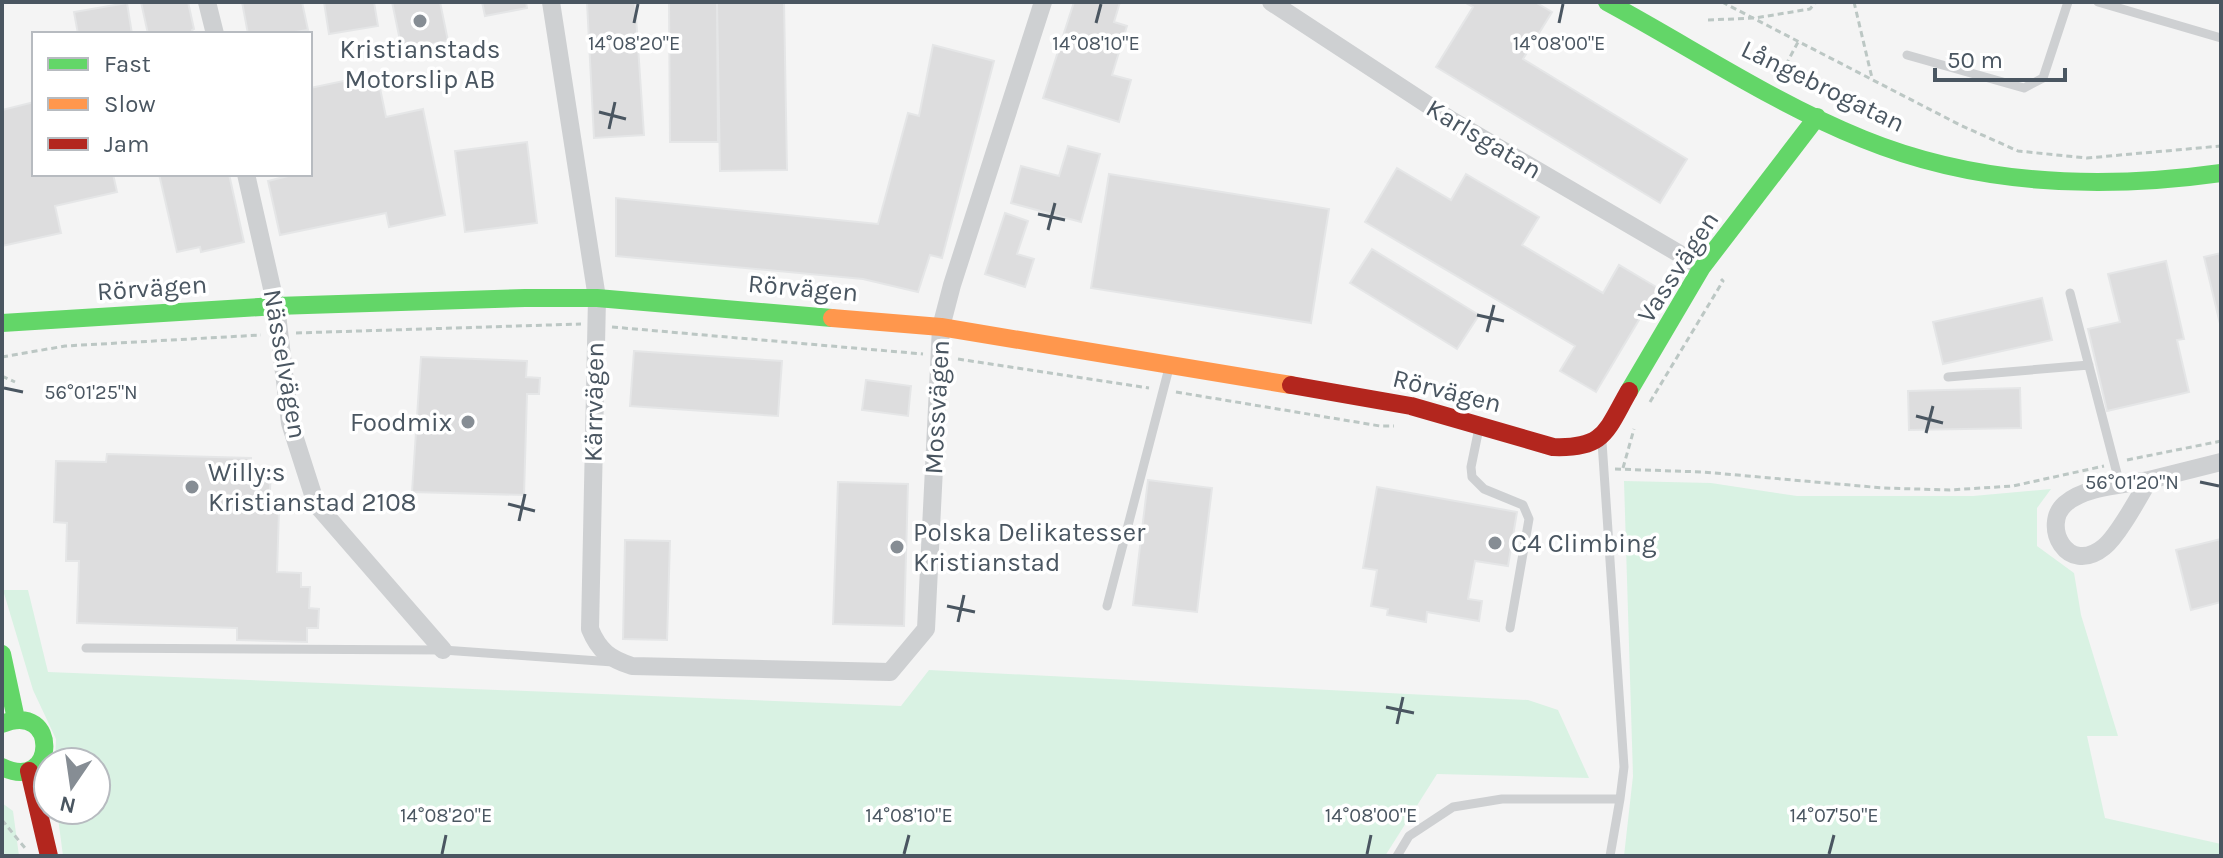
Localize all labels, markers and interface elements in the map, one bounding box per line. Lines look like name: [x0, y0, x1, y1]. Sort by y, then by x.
marker: Kristianstads Motorslip AB: [411, 12, 429, 30]
legend: [32, 32, 312, 176]
text: 14°08'20"E: [588, 32, 680, 55]
text: 14°08'10"E: [1052, 32, 1140, 55]
text: 14°08'00"E: [1513, 32, 1605, 55]
scale bar: [1935, 32, 2065, 82]
street label: Långebrogatan: [1736, 33, 1910, 139]
place label: Kristianstads Motorslip AB: [340, 34, 500, 95]
text: 50 m: [1947, 46, 2003, 74]
text: Fast: [104, 50, 151, 78]
text: Slow: [104, 90, 156, 118]
street label: Karlsgatan: [1421, 92, 1547, 186]
text: Jam: [104, 130, 149, 158]
street label: Vassvägen: [1631, 205, 1725, 329]
street label: Rörvägen: [747, 268, 859, 308]
street label: Rörvägen: [96, 269, 208, 307]
street label: Nässelvägen: [257, 287, 313, 441]
street label: Mossvägen: [918, 339, 956, 475]
street label: Kärrvägen: [577, 342, 611, 462]
street label: Rörvägen: [1390, 363, 1504, 419]
text: 56°01'25"N: [44, 381, 138, 404]
place label: Foodmix: [350, 407, 452, 438]
marker: Foodmix: [459, 413, 477, 431]
place label: Willy:s Kristianstad 2108: [208, 457, 417, 518]
text: 56°01'20"N: [2085, 471, 2179, 494]
marker: Willy:s Kristianstad 2108: [183, 478, 201, 496]
place label: Polska Delikatesser Kristianstad: [913, 517, 1146, 578]
place label: C4 Climbing: [1511, 528, 1657, 559]
marker: C4 Climbing: [1486, 534, 1504, 552]
marker: Polska Delikatesser Kristianstad: [888, 538, 906, 556]
north arrow: [32, 746, 112, 826]
text: N: [57, 790, 78, 819]
text: 14°08'20"E: [400, 804, 492, 827]
text: 14°08'10"E: [865, 804, 953, 827]
text: 14°08'00"E: [1325, 804, 1417, 827]
text: 14°07'50"E: [1789, 804, 1879, 827]

